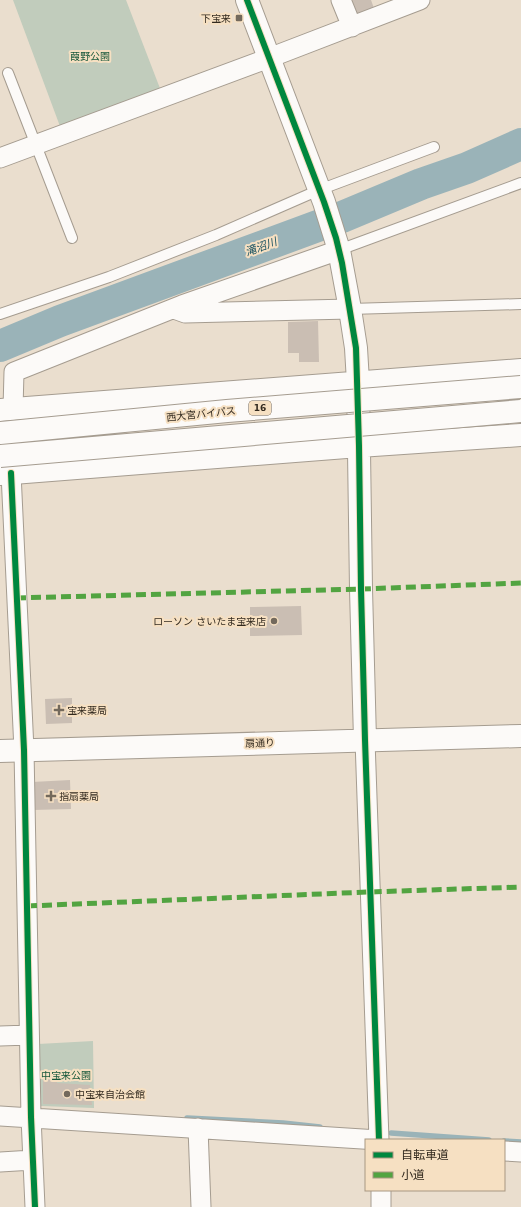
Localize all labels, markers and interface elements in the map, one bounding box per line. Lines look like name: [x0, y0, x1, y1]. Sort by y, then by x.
place label: 下宝来: [201, 13, 231, 24]
marker: 下宝来: [234, 13, 244, 23]
park label: 葭野公園: [70, 51, 110, 62]
water label: 滝沼川: [243, 235, 280, 259]
road number: 16: [249, 401, 271, 415]
street label: 西大宮バイパス: [166, 405, 236, 423]
place label: ローソン さいたま宝来店: [153, 616, 266, 627]
marker: ローソン さいたま宝来店: [269, 616, 279, 626]
marker: 宝来薬局: [54, 705, 64, 715]
place label: 宝来薬局: [67, 705, 107, 716]
street label: 扇通り: [245, 737, 275, 749]
marker: 指扇薬局: [46, 791, 56, 801]
place label: 指扇薬局: [59, 791, 99, 802]
park label: 中宝来公園: [41, 1070, 91, 1081]
marker: 中宝来自治会館: [62, 1089, 72, 1099]
place label: 中宝来自治会館: [75, 1089, 145, 1100]
legend: [365, 1139, 505, 1191]
text: 自転車道: [401, 1148, 449, 1162]
text: 小道: [401, 1168, 425, 1182]

